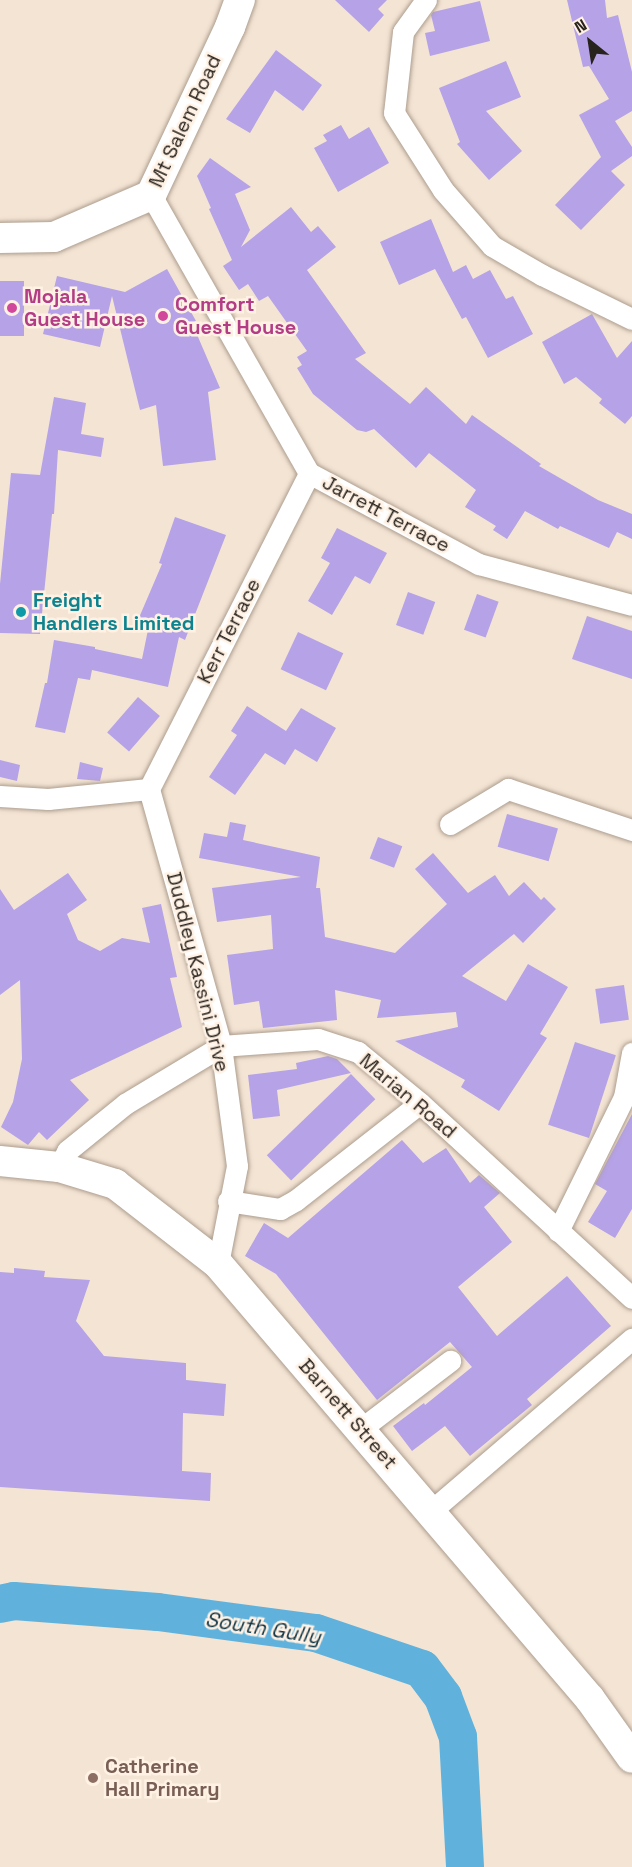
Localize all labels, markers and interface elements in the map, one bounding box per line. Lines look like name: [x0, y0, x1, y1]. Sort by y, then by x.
north arrow: [560, 12, 620, 72]
text: N: [571, 14, 591, 38]
street label: Mt Salem Road: [144, 51, 226, 191]
place label: Mojala Guest House: [24, 284, 145, 331]
place label: Comfort Guest House: [175, 292, 296, 339]
marker: Mojala Guest House: [5, 301, 19, 315]
marker: Comfort Guest House: [156, 309, 170, 323]
street label: Jarrett Terrace: [318, 470, 454, 558]
street label: Kerr Terrace: [192, 574, 266, 688]
place label: Freight Handlers Limited: [33, 588, 194, 635]
marker: Freight Handlers Limited: [14, 605, 28, 619]
street label: Duddley Kassini Drive: [162, 870, 234, 1074]
street label: Marian Road: [355, 1048, 461, 1144]
street label: Barnett Street: [294, 1354, 402, 1474]
water label: South Gully: [204, 1606, 322, 1650]
place label: Catherine Hall Primary: [105, 1754, 220, 1801]
marker: Catherine Hall Primary: [86, 1771, 100, 1785]

